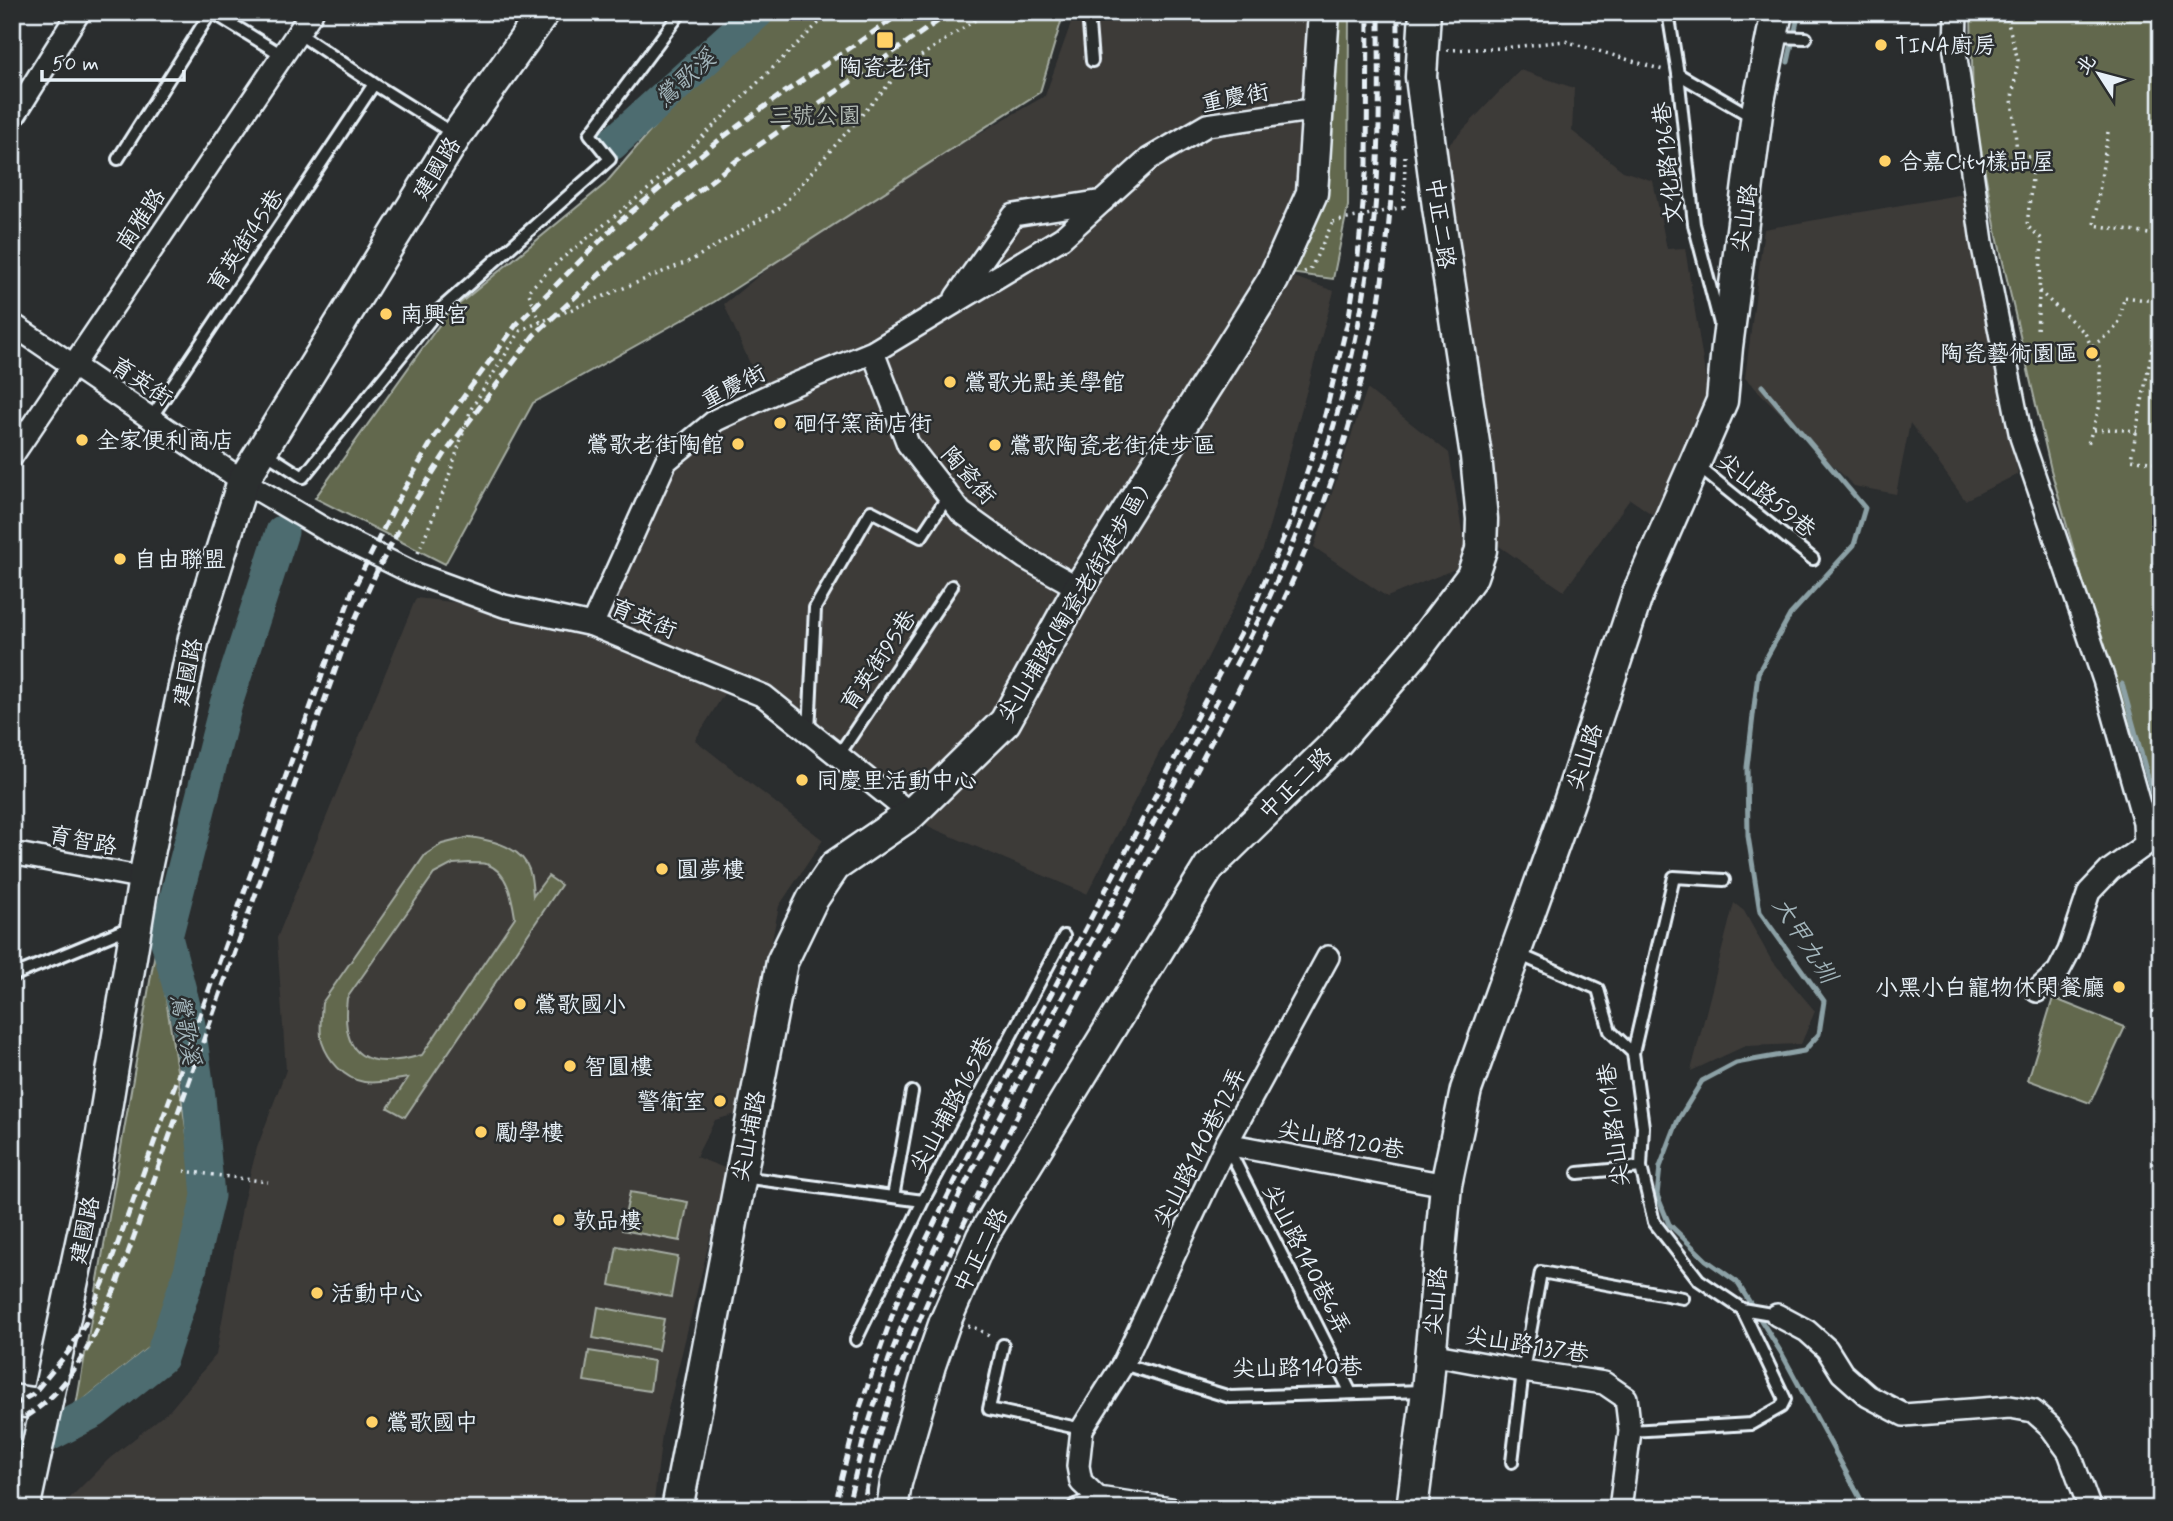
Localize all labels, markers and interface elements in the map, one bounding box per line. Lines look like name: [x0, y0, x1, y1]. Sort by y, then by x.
marker: 陶瓷老街: [875, 30, 895, 50]
place label: TINA廚房: [1895, 32, 1996, 62]
marker: TINA廚房: [1873, 37, 1889, 53]
scale bar: [42, 38, 184, 82]
north arrow: [2064, 38, 2134, 108]
water label: 鶯歌溪: [649, 42, 725, 115]
text: 50 m: [52, 50, 99, 78]
text: 北: [2071, 50, 2102, 80]
place label: 陶瓷老街: [839, 54, 931, 84]
street label: 重慶街: [1199, 78, 1272, 120]
street label: 文化路136巷: [1648, 99, 1690, 225]
park label: 三號公園: [769, 102, 861, 132]
street label: 建國路: [407, 132, 469, 206]
place label: 合嘉City樣品屋: [1899, 148, 2055, 178]
marker: 合嘉City樣品屋: [1877, 153, 1893, 169]
street label: 中正二路: [1418, 176, 1460, 271]
street label: 尖山路: [1726, 182, 1766, 255]
street label: 南雅路: [110, 183, 173, 257]
street label: 育英街45巷: [201, 183, 293, 298]
place label: 南興宮: [400, 301, 469, 331]
marker: 南興宮: [378, 306, 394, 322]
place label: 陶瓷藝術園區: [1940, 340, 2078, 370]
marker: 陶瓷藝術園區: [2084, 345, 2100, 361]
street label: 育英街: [104, 351, 178, 414]
street label: 重慶街: [696, 359, 771, 417]
place label: 鶯歌光點美學館: [964, 369, 1125, 399]
marker: 鶯歌光點美學館: [942, 374, 958, 390]
place label: 硘仔窯商店街: [794, 410, 932, 440]
marker: 硘仔窯商店街: [772, 415, 788, 431]
place label: 全家便利商店: [96, 427, 234, 457]
place label: 鶯歌老街陶館: [586, 431, 724, 461]
marker: 全家便利商店: [74, 432, 90, 448]
place label: 鶯歌陶瓷老街徒步區: [1009, 432, 1216, 462]
marker: 鶯歌老街陶館: [730, 436, 746, 452]
marker: 鶯歌陶瓷老街徒步區: [987, 437, 1003, 453]
street label: 陶瓷街: [933, 441, 1002, 512]
street label: 尖山路59巷: [1710, 447, 1822, 546]
street label: 尖山埔路(陶瓷老街徒步區): [992, 481, 1157, 729]
place label: 自由聯盟: [134, 546, 226, 576]
marker: 自由聯盟: [112, 551, 128, 567]
street label: 育英街: [606, 593, 681, 647]
street label: 育英街95巷: [835, 604, 925, 717]
street label: 建國路: [167, 636, 211, 709]
street label: 尖山路: [1561, 720, 1611, 795]
street label: 中正二路: [1253, 742, 1340, 827]
place label: 同慶里活動中心: [816, 767, 977, 797]
marker: 同慶里活動中心: [794, 772, 810, 788]
street label: 育智路: [46, 821, 119, 863]
place label: 圓夢樓: [676, 856, 745, 886]
marker: 圓夢樓: [654, 861, 670, 877]
water label: 大甲九圳: [1765, 892, 1845, 992]
place label: 小黑小白寵物休閑餐廳: [1875, 974, 2105, 1004]
marker: 小黑小白寵物休閑餐廳: [2111, 979, 2127, 995]
water label: 鶯歌溪: [163, 991, 206, 1069]
place label: 鶯歌國小: [534, 991, 626, 1021]
marker: 鶯歌國小: [512, 996, 528, 1012]
street label: 尖山埔路165巷: [904, 1030, 1002, 1179]
place label: 智圓樓: [584, 1053, 653, 1083]
marker: 智圓樓: [562, 1058, 578, 1074]
street label: 尖山路101巷: [1592, 1060, 1637, 1188]
street label: 尖山路140巷12弄: [1148, 1063, 1254, 1233]
place label: 警衛室: [637, 1088, 706, 1118]
street label: 尖山埔路: [726, 1088, 773, 1184]
marker: 警衛室: [712, 1093, 728, 1109]
street label: 尖山路120巷: [1275, 1115, 1407, 1167]
place label: 勵學樓: [495, 1119, 564, 1149]
marker: 勵學樓: [473, 1124, 489, 1140]
street label: 尖山路140巷6弄: [1254, 1180, 1356, 1340]
street label: 建國路: [64, 1194, 108, 1267]
street label: 中正二路: [948, 1203, 1016, 1299]
place label: 敦品樓: [573, 1207, 642, 1237]
marker: 敦品樓: [551, 1212, 567, 1228]
street label: 尖山路: [1419, 1265, 1455, 1337]
place label: 活動中心: [331, 1280, 423, 1310]
marker: 活動中心: [309, 1285, 325, 1301]
street label: 尖山路137巷: [1463, 1321, 1592, 1371]
street label: 尖山路140巷: [1232, 1353, 1363, 1385]
place label: 鶯歌國中: [386, 1409, 478, 1439]
marker: 鶯歌國中: [364, 1414, 380, 1430]

